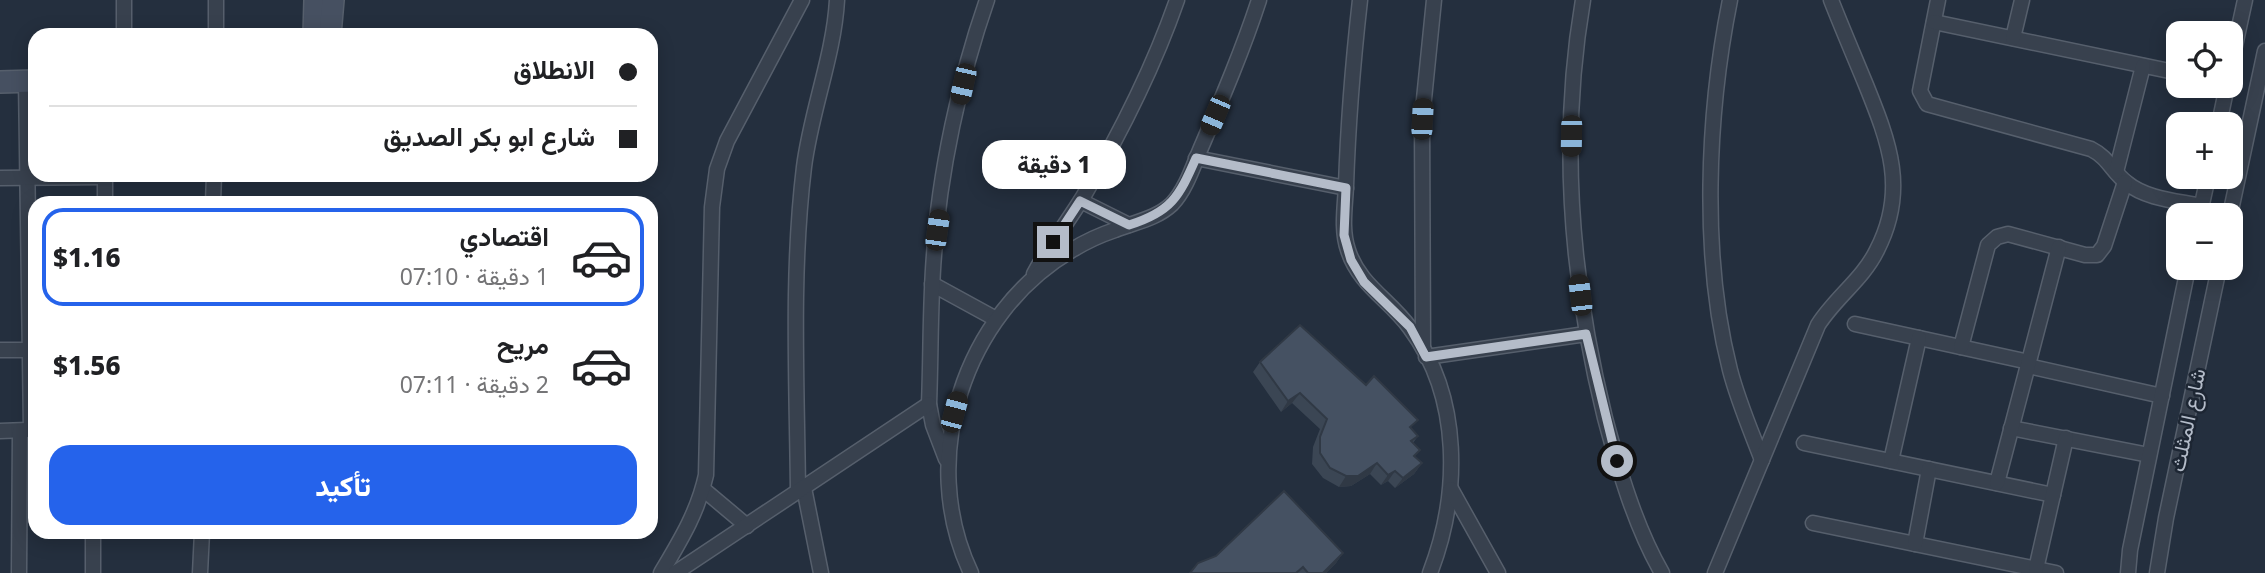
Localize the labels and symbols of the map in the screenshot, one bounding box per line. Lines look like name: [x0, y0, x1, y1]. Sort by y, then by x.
car: [949, 61, 978, 107]
car: [1198, 92, 1233, 138]
car: [1411, 97, 1434, 141]
car: [1561, 115, 1582, 157]
callout: 1 دقيقة: [981, 140, 1125, 190]
car: [924, 208, 951, 252]
route end: [1037, 226, 1069, 258]
car: [1568, 273, 1593, 317]
street label: شارع المثلث: [2162, 366, 2213, 474]
car: [939, 389, 970, 435]
route start: [1601, 445, 1633, 477]

